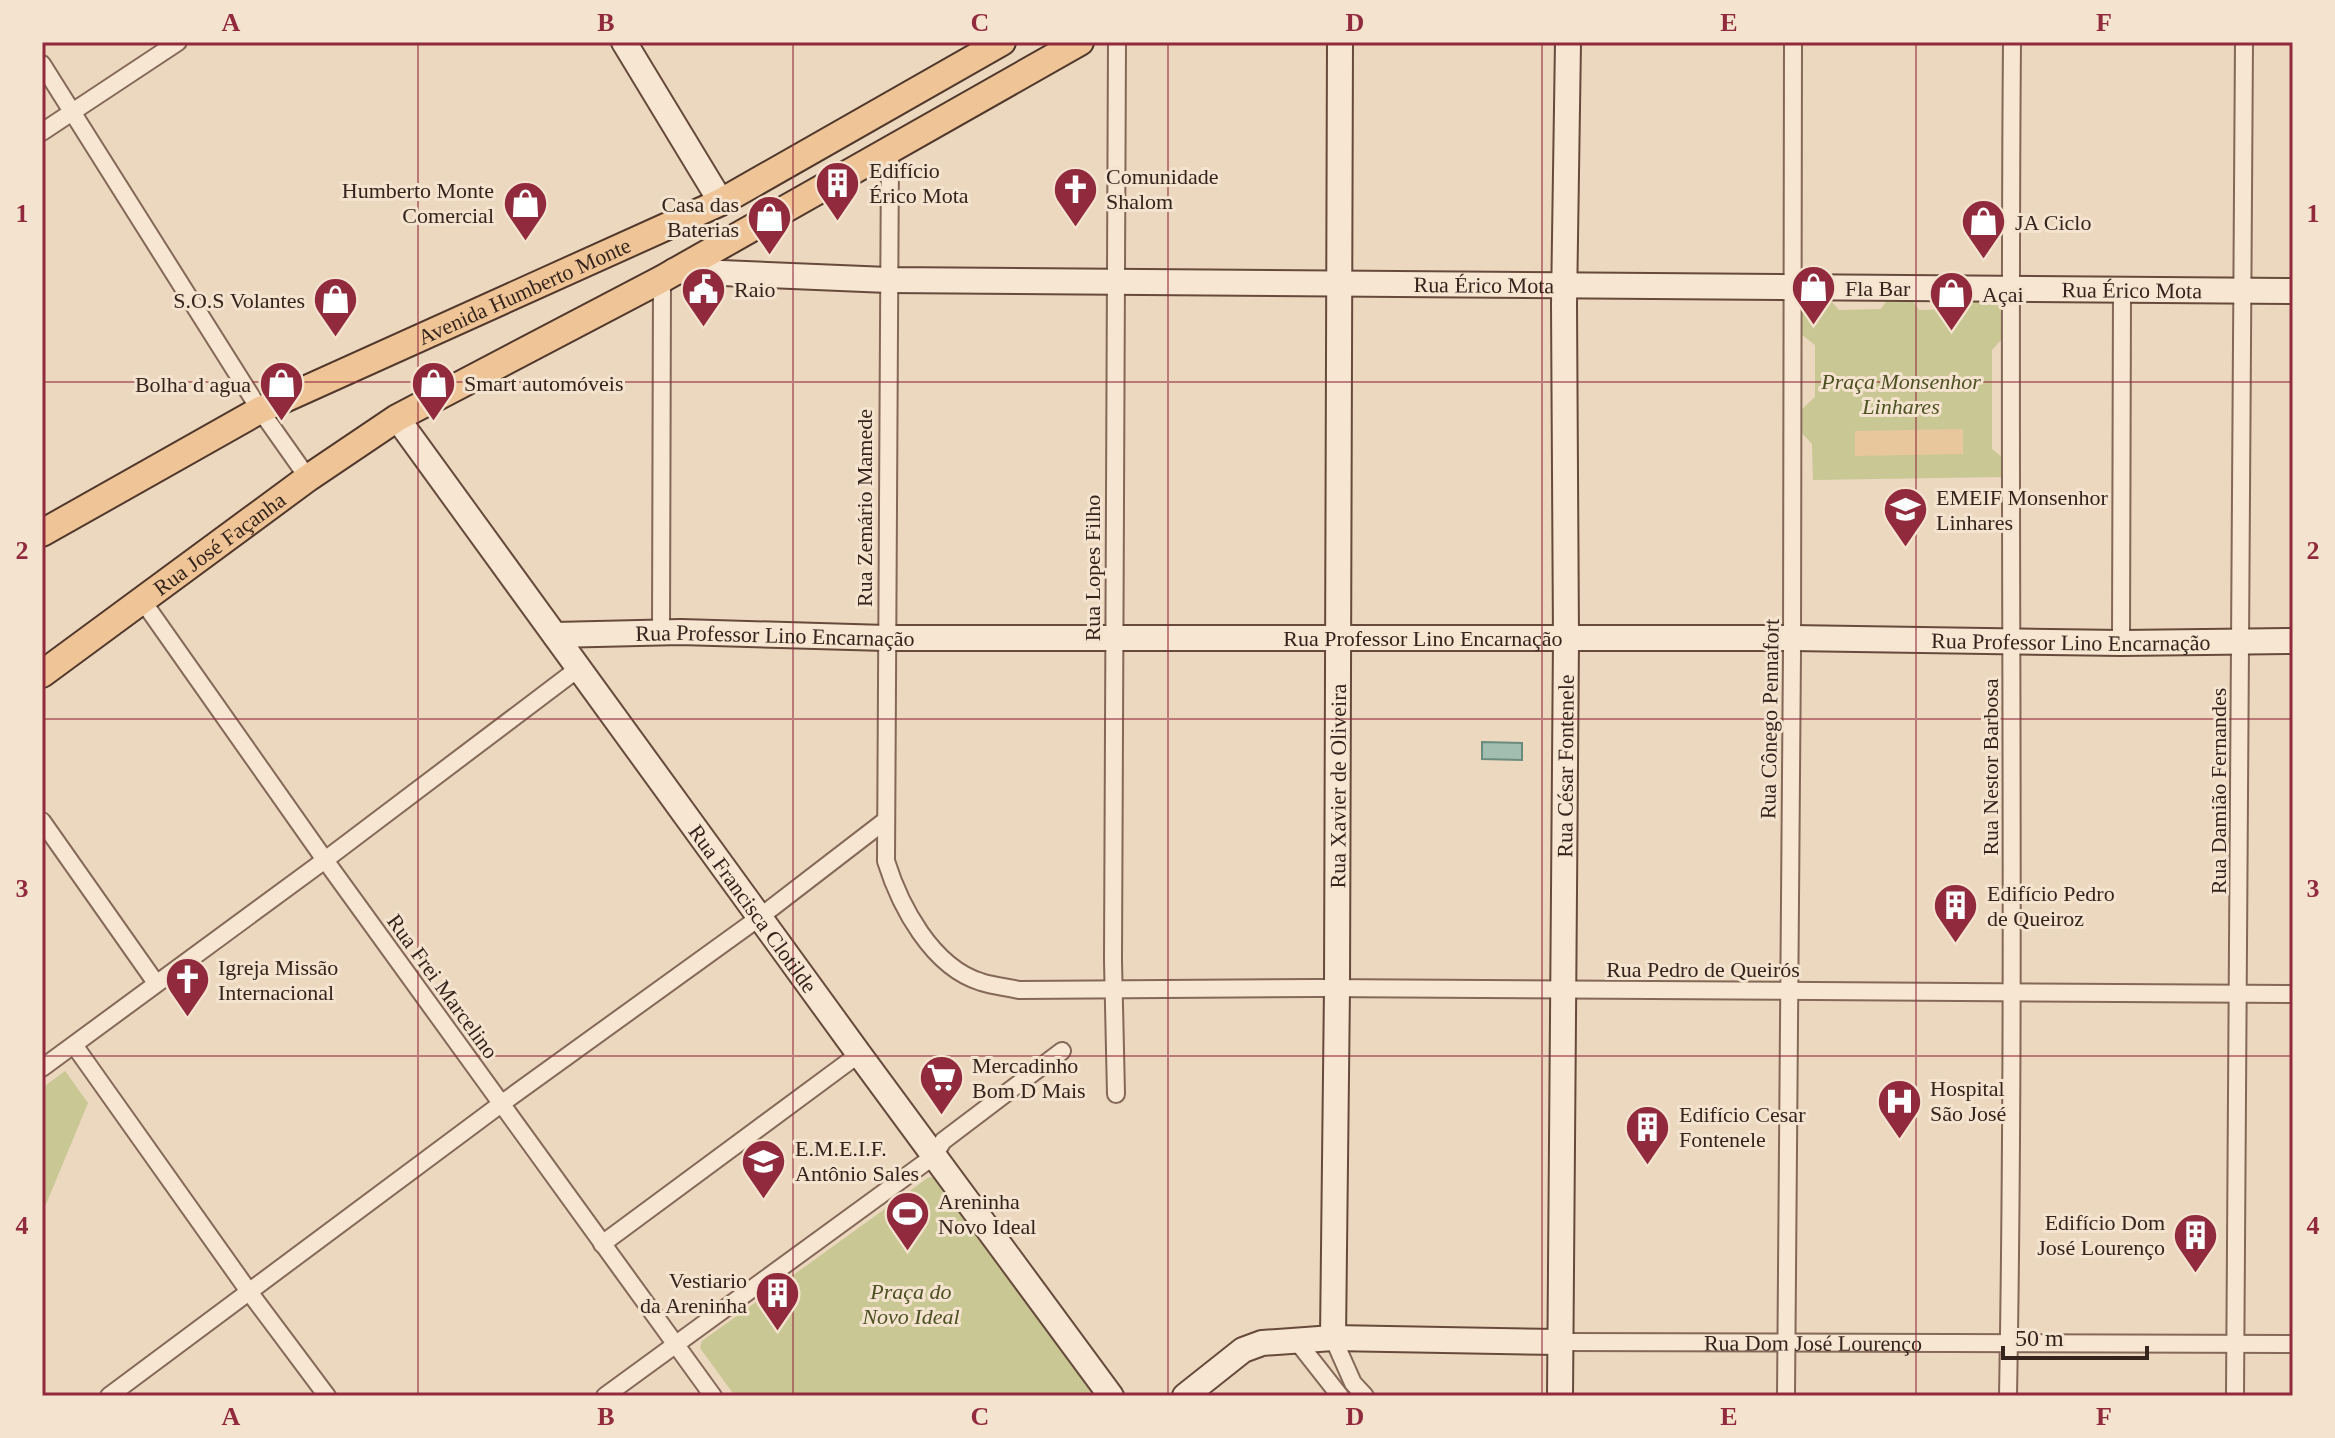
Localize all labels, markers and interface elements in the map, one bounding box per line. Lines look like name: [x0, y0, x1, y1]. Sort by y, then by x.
text: A: [222, 8, 241, 37]
text: B: [597, 8, 615, 37]
text: C: [971, 8, 989, 37]
text: D: [1346, 8, 1364, 37]
text: E: [1720, 8, 1738, 37]
text: F: [2096, 8, 2112, 37]
place label: Edifício Érico Mota: [869, 158, 969, 208]
building icon: Edifício Érico Mota: [814, 159, 862, 222]
place label: Comunidade Shalom: [1106, 164, 1218, 214]
church icon: Comunidade Shalom: [1051, 165, 1099, 228]
place label: Humberto Monte Comercial: [342, 178, 494, 228]
shop icon: Humberto Monte Comercial: [501, 179, 549, 242]
place label: Casa das Baterias: [661, 192, 739, 242]
shop icon: Casa das Baterias: [746, 193, 794, 256]
shop icon: JA Ciclo: [1960, 198, 2008, 261]
text: 1: [16, 199, 29, 228]
text: 1: [2307, 199, 2320, 228]
place label: JA Ciclo: [2015, 210, 2091, 235]
street label: Avenida Humberto Monte: [414, 232, 635, 350]
shop icon: Fla Bar: [1790, 264, 1838, 327]
public building icon: Raio: [679, 265, 727, 328]
shop icon: Açai: [1927, 270, 1975, 333]
street label: Rua Érico Mota: [1413, 272, 1554, 298]
shop icon: S.O.S Volantes: [312, 276, 360, 339]
place label: Fla Bar: [1845, 276, 1911, 301]
place label: Raio: [734, 277, 776, 302]
street label: Rua Érico Mota: [2061, 277, 2202, 303]
place label: Açai: [1982, 282, 2024, 307]
place label: S.O.S Volantes: [173, 288, 305, 313]
shop icon: Smart automóveis: [409, 359, 457, 422]
shop icon: Bolha d agua: [258, 360, 306, 423]
park label: Praça Monsenhor Linhares: [1820, 369, 1981, 419]
place label: Smart automóveis: [464, 371, 623, 396]
place label: Bolha d agua: [135, 372, 251, 397]
street label: Rua Zemário Mamede: [852, 409, 877, 607]
place label: EMEIF Monsenhor Linhares: [1936, 485, 2108, 535]
school or university icon: EMEIF Monsenhor Linhares: [1881, 486, 1929, 549]
street label: Rua José Façanha: [149, 487, 290, 601]
street label: Rua Lopes Filho: [1080, 495, 1105, 641]
text: 2: [16, 536, 29, 565]
text: 2: [2307, 536, 2320, 565]
street label: Rua Cônego Pennafort: [1755, 619, 1784, 819]
street label: Rua Professor Lino Encarnação: [635, 620, 915, 651]
street label: Rua Professor Lino Encarnação: [1283, 626, 1563, 651]
street label: Rua Professor Lino Encarnação: [1931, 628, 2211, 656]
street label: Rua César Fontenele: [1552, 674, 1579, 858]
street label: Rua Nestor Barbosa: [1978, 678, 2003, 856]
street label: Rua Xavier de Oliveira: [1325, 683, 1351, 888]
street label: Rua Damião Fernandes: [2206, 688, 2231, 894]
street label: Rua Francisca Clotilde: [683, 820, 822, 998]
text: 3: [16, 874, 29, 903]
text: 3: [2307, 874, 2320, 903]
place label: Edifício Pedro de Queiroz: [1987, 881, 2115, 931]
building icon: Edifício Pedro de Queiroz: [1932, 882, 1980, 945]
street label: Rua Frei Marcelino: [382, 909, 503, 1063]
place label: Igreja Missão Internacional: [218, 955, 338, 1005]
church icon: Igreja Missão Internacional: [163, 956, 211, 1019]
street label: Rua Pedro de Queirós: [1606, 957, 1800, 982]
place label: Mercadinho Bom D Mais: [972, 1053, 1086, 1103]
supermarket icon: Mercadinho Bom D Mais: [917, 1054, 965, 1117]
place label: Hospital São José: [1930, 1076, 2006, 1126]
hospital icon: Hospital São José: [1875, 1077, 1923, 1140]
place label: Edifício Cesar Fontenele: [1679, 1102, 1806, 1152]
building icon: Edifício Cesar Fontenele: [1624, 1103, 1672, 1166]
place label: E.M.E.I.F. Antônio Sales: [795, 1136, 919, 1186]
school or university icon: E.M.E.I.F. Antônio Sales: [740, 1137, 788, 1200]
place label: Areninha Novo Ideal: [938, 1189, 1036, 1239]
sports icon: Areninha Novo Ideal: [883, 1190, 931, 1253]
place label: Edifício Dom José Lourenço: [2037, 1210, 2165, 1260]
text: 4: [16, 1211, 29, 1240]
building icon: Edifício Dom José Lourenço: [2172, 1211, 2220, 1274]
text: 4: [2307, 1211, 2320, 1240]
place label: Vestiario da Areninha: [640, 1268, 747, 1318]
building icon: Vestiario da Areninha: [754, 1269, 802, 1332]
park label: Praça do Novo Ideal: [861, 1279, 960, 1329]
scale bar: [2003, 1310, 2147, 1360]
text: 50 m: [2015, 1325, 2064, 1351]
street label: Rua Dom José Lourenço: [1704, 1330, 1922, 1356]
text: A: [222, 1402, 241, 1431]
text: B: [597, 1402, 615, 1431]
text: C: [971, 1402, 989, 1431]
text: D: [1346, 1402, 1364, 1431]
text: E: [1720, 1402, 1738, 1431]
text: F: [2096, 1402, 2112, 1431]

